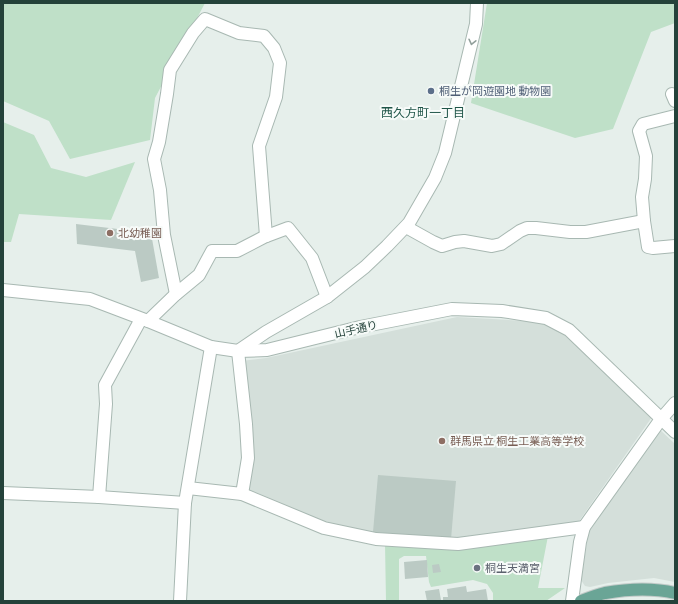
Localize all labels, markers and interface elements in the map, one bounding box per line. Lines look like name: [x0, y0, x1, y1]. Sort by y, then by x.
one-way arrow: [468, 38, 476, 45]
place label: 桐生が岡遊園地 動物園: [439, 83, 551, 98]
marker: 桐生が岡遊園地 動物園: [426, 86, 436, 96]
district label: 西久方町一丁目: [381, 104, 465, 121]
place label: 北幼稚園: [118, 225, 162, 240]
marker: 北幼稚園: [105, 228, 115, 238]
street label: 山手通り: [333, 316, 379, 341]
place label: 群馬県立 桐生工業高等学校: [450, 433, 584, 448]
marker: 群馬県立 桐生工業高等学校: [437, 436, 447, 446]
place label: 桐生天満宮: [485, 560, 540, 575]
marker: 桐生天満宮: [472, 563, 482, 573]

